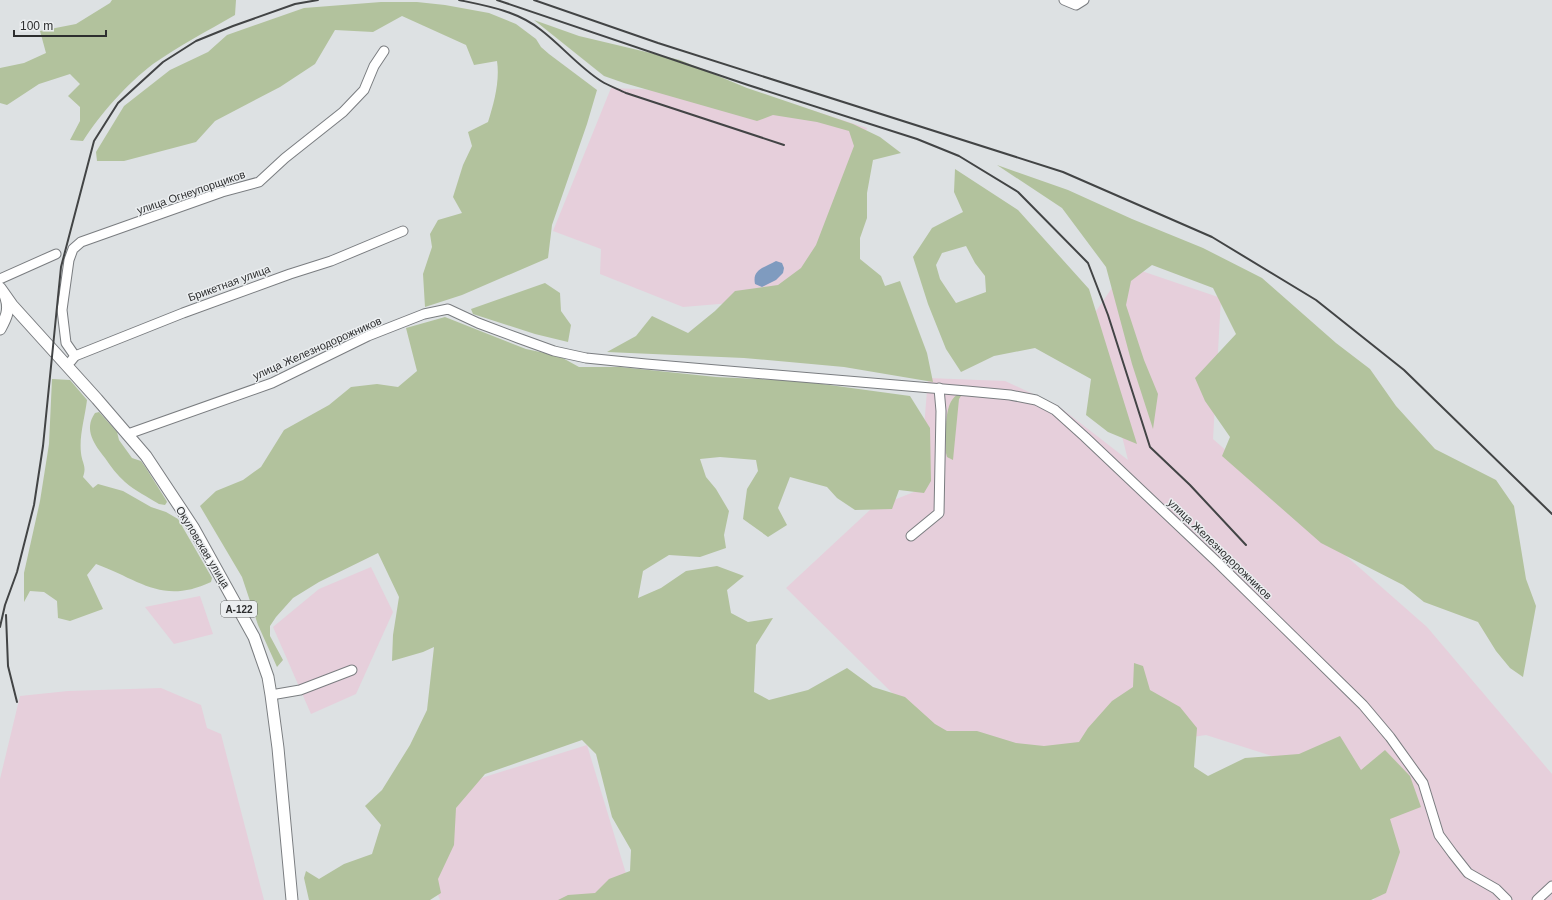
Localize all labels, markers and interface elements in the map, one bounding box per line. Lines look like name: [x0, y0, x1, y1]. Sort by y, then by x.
scale bar: [14, 12, 106, 38]
text: 100 m: [20, 19, 53, 33]
street label: улица Огнеупорщиков: [135, 168, 247, 216]
street label: Брикетная улица: [186, 262, 273, 303]
street label: улица Железнодорожников: [251, 314, 383, 382]
street label: улица Железнодорожников: [1166, 496, 1274, 602]
street label: Окуловская улица: [174, 504, 233, 591]
road number: А-122: [221, 601, 257, 617]

